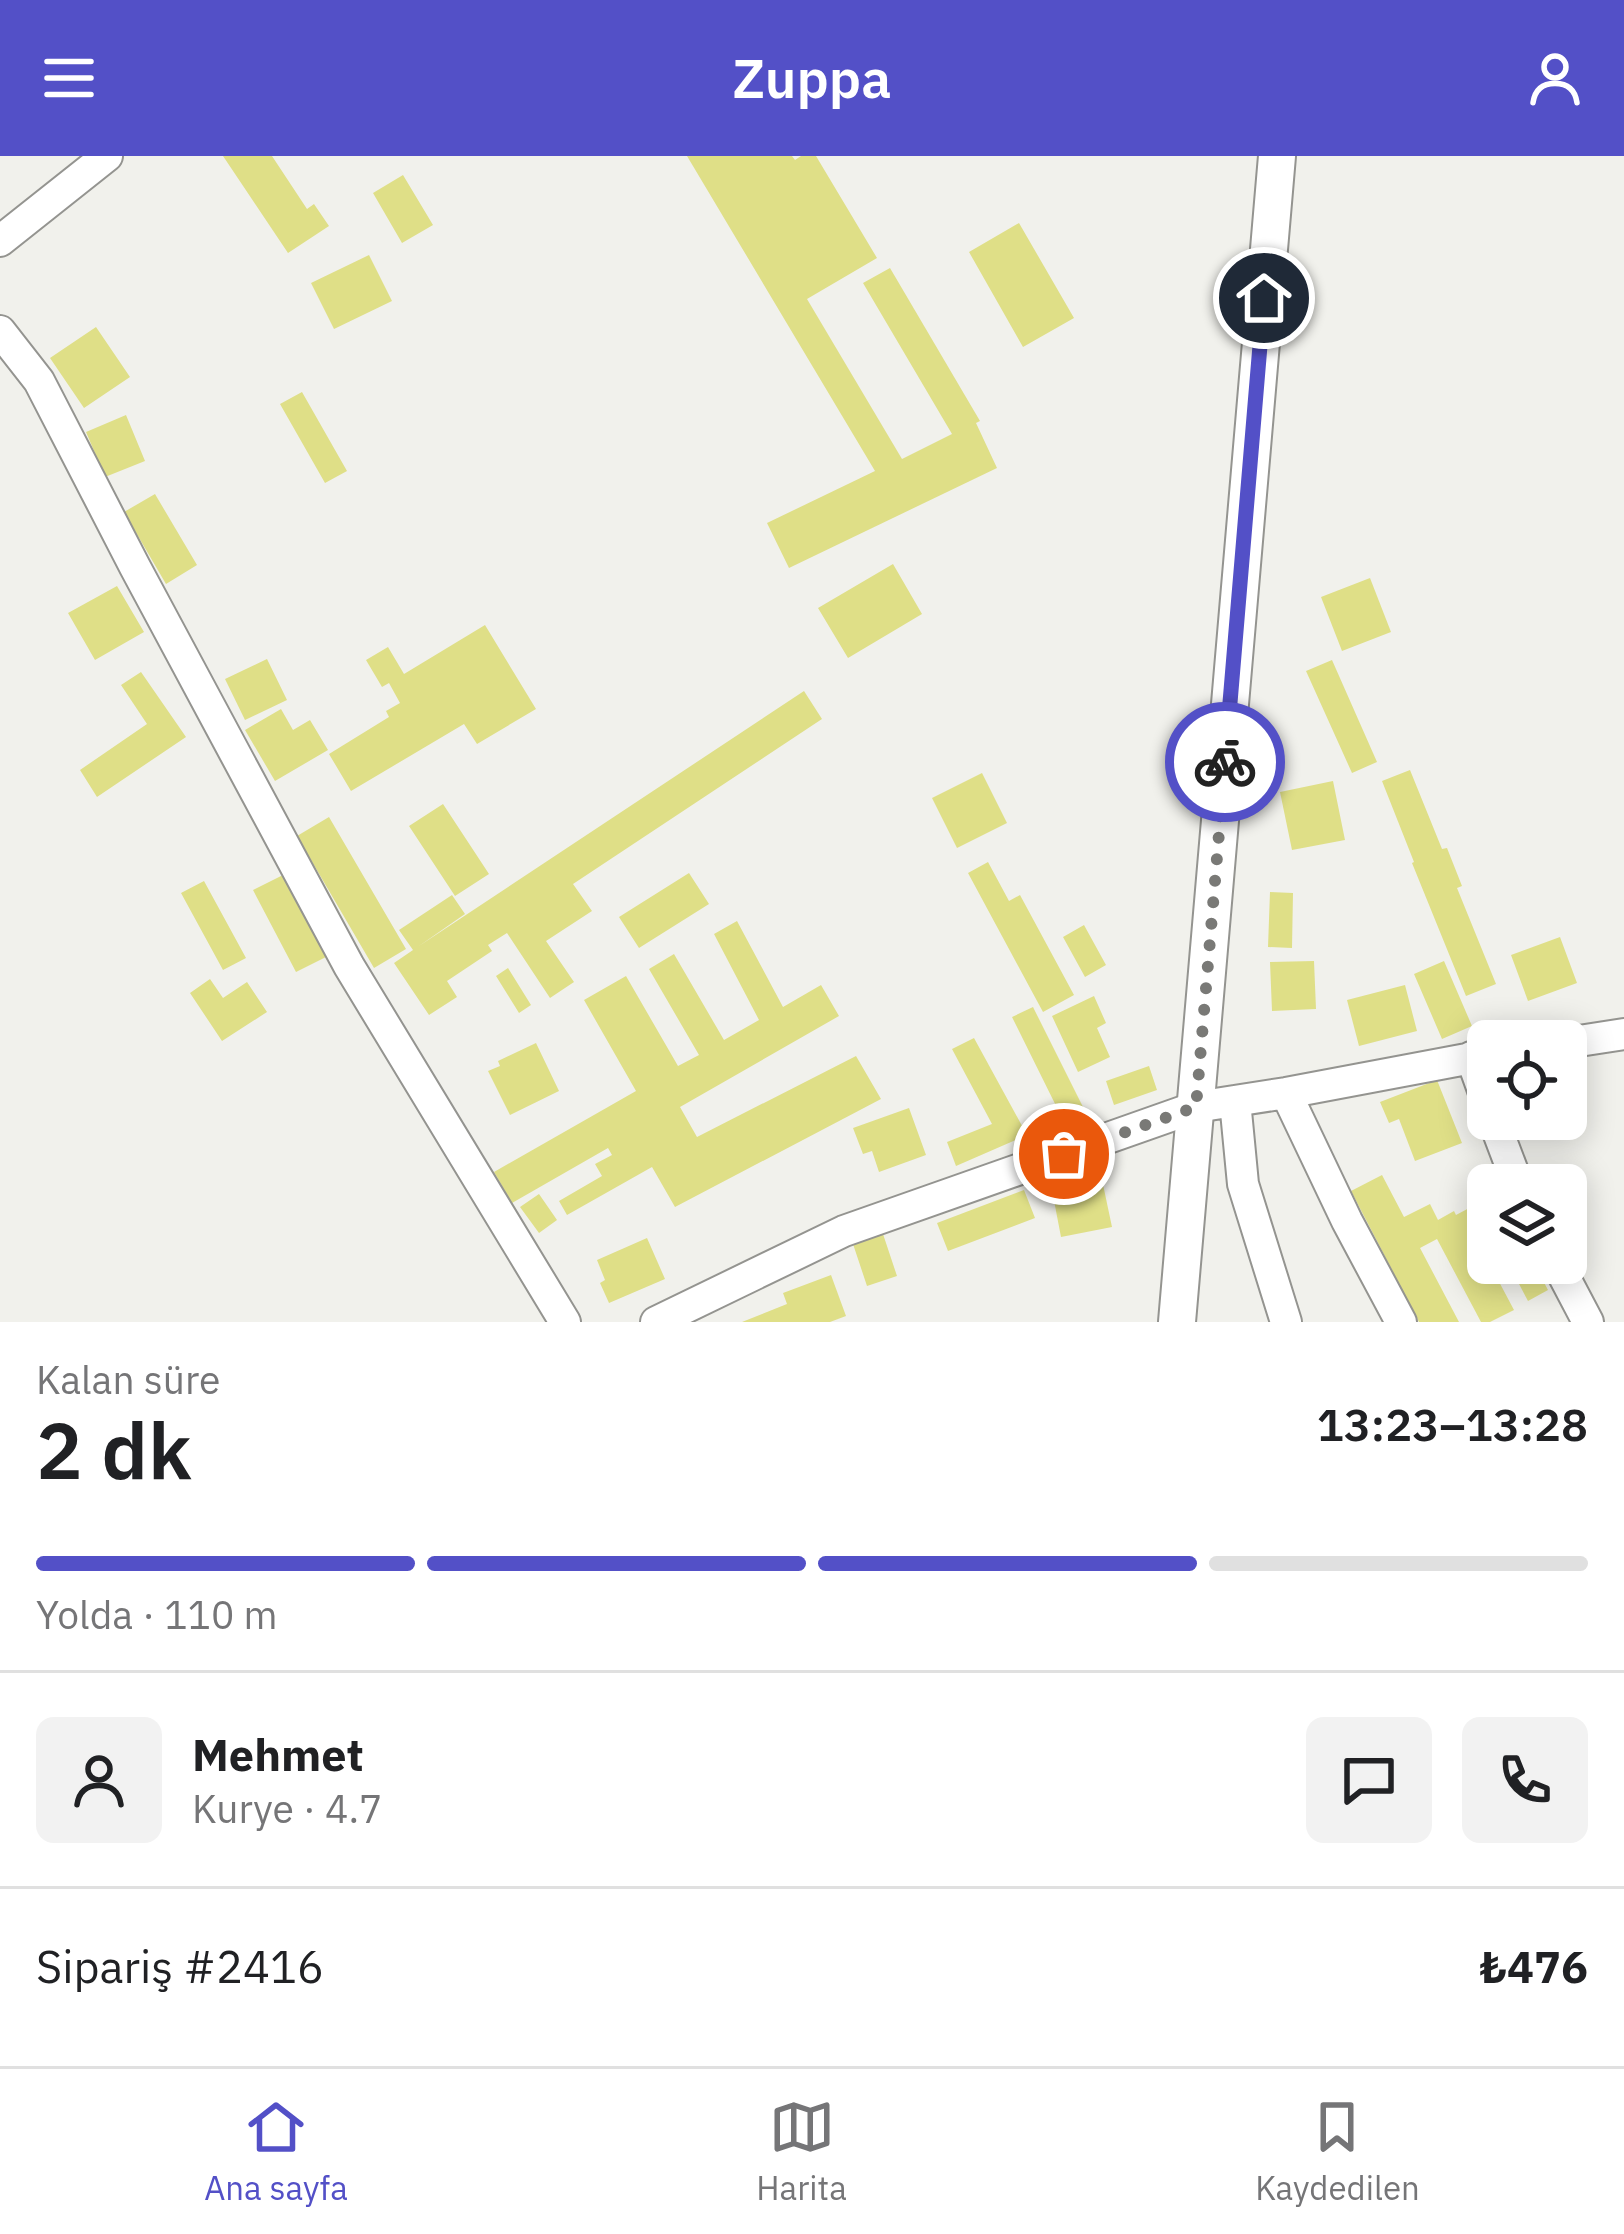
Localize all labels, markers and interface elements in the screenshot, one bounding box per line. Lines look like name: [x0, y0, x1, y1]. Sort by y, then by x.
text: Zuppa: [733, 43, 891, 113]
icon: menu: [36, 45, 102, 111]
icon: person: [1522, 45, 1588, 111]
pin: [1213, 247, 1315, 349]
icon: home: [1231, 265, 1297, 331]
courier: [1165, 702, 1285, 822]
icon: bike: [1192, 729, 1258, 795]
map controls: [1467, 1020, 1587, 1284]
button: locate: [1467, 1020, 1587, 1140]
pin: [1013, 1103, 1115, 1205]
icon: bag: [1031, 1121, 1097, 1187]
button: layers: [1467, 1164, 1587, 1284]
text: Kalan süre: [36, 1354, 220, 1405]
text: 13:23–13:28: [1317, 1395, 1588, 1453]
text: 2 dk: [36, 1399, 192, 1500]
text: Yolda · 110 m: [36, 1589, 278, 1640]
button: person: [36, 1717, 162, 1843]
button: chat: [1306, 1717, 1432, 1843]
button: phone: [1462, 1717, 1588, 1843]
text: Mehmet: [192, 1725, 364, 1783]
text: Kurye · 4.7: [192, 1783, 382, 1834]
text: Sipariş #2416: [36, 1937, 324, 1995]
text: ₺476: [1480, 1937, 1588, 1995]
tab: Ana sayfa: [204, 2094, 348, 2209]
tab: Harita: [756, 2094, 847, 2209]
tab: Kaydedilen: [1255, 2094, 1420, 2209]

